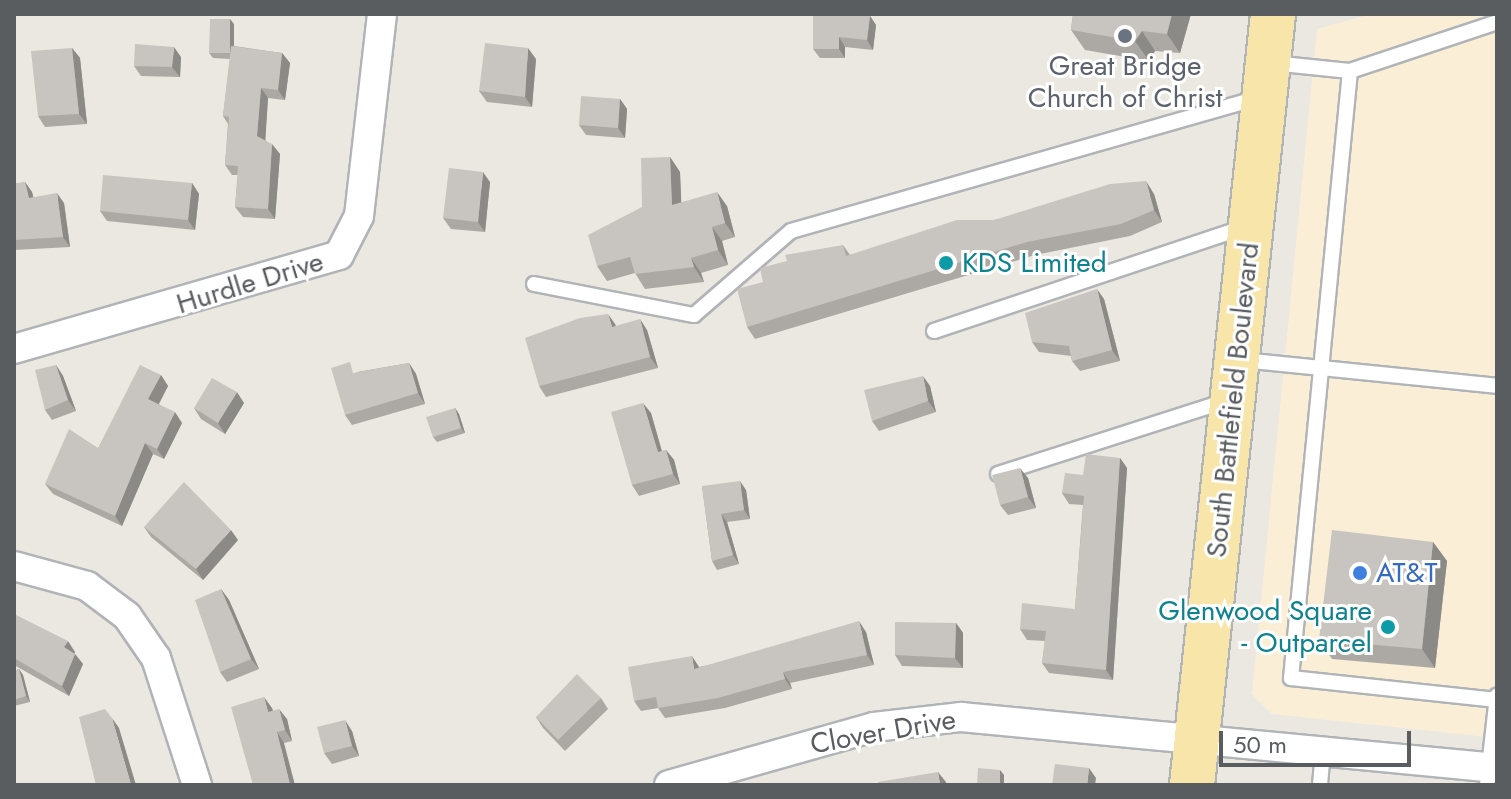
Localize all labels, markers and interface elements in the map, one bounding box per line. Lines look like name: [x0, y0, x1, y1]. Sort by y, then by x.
marker: Great Bridge Church of Christ: [1116, 27, 1134, 45]
place label: Great Bridge Church of Christ: [1028, 49, 1222, 115]
street label: South Battlefield Boulevard: [1200, 241, 1266, 559]
street label: Hurdle Drive: [173, 245, 327, 321]
place label: KDS Limited: [962, 246, 1107, 280]
marker: KDS Limited: [937, 254, 955, 272]
place label: AT&T: [1376, 556, 1437, 590]
marker: AT&T: [1351, 564, 1369, 582]
place label: Glenwood Square - Outparcel: [1158, 594, 1372, 660]
marker: Glenwood Square - Outparcel: [1379, 618, 1397, 636]
street label: Clover Drive: [808, 703, 958, 761]
scale bar: [1223, 715, 1415, 765]
text: 50 m: [1233, 727, 1287, 762]

